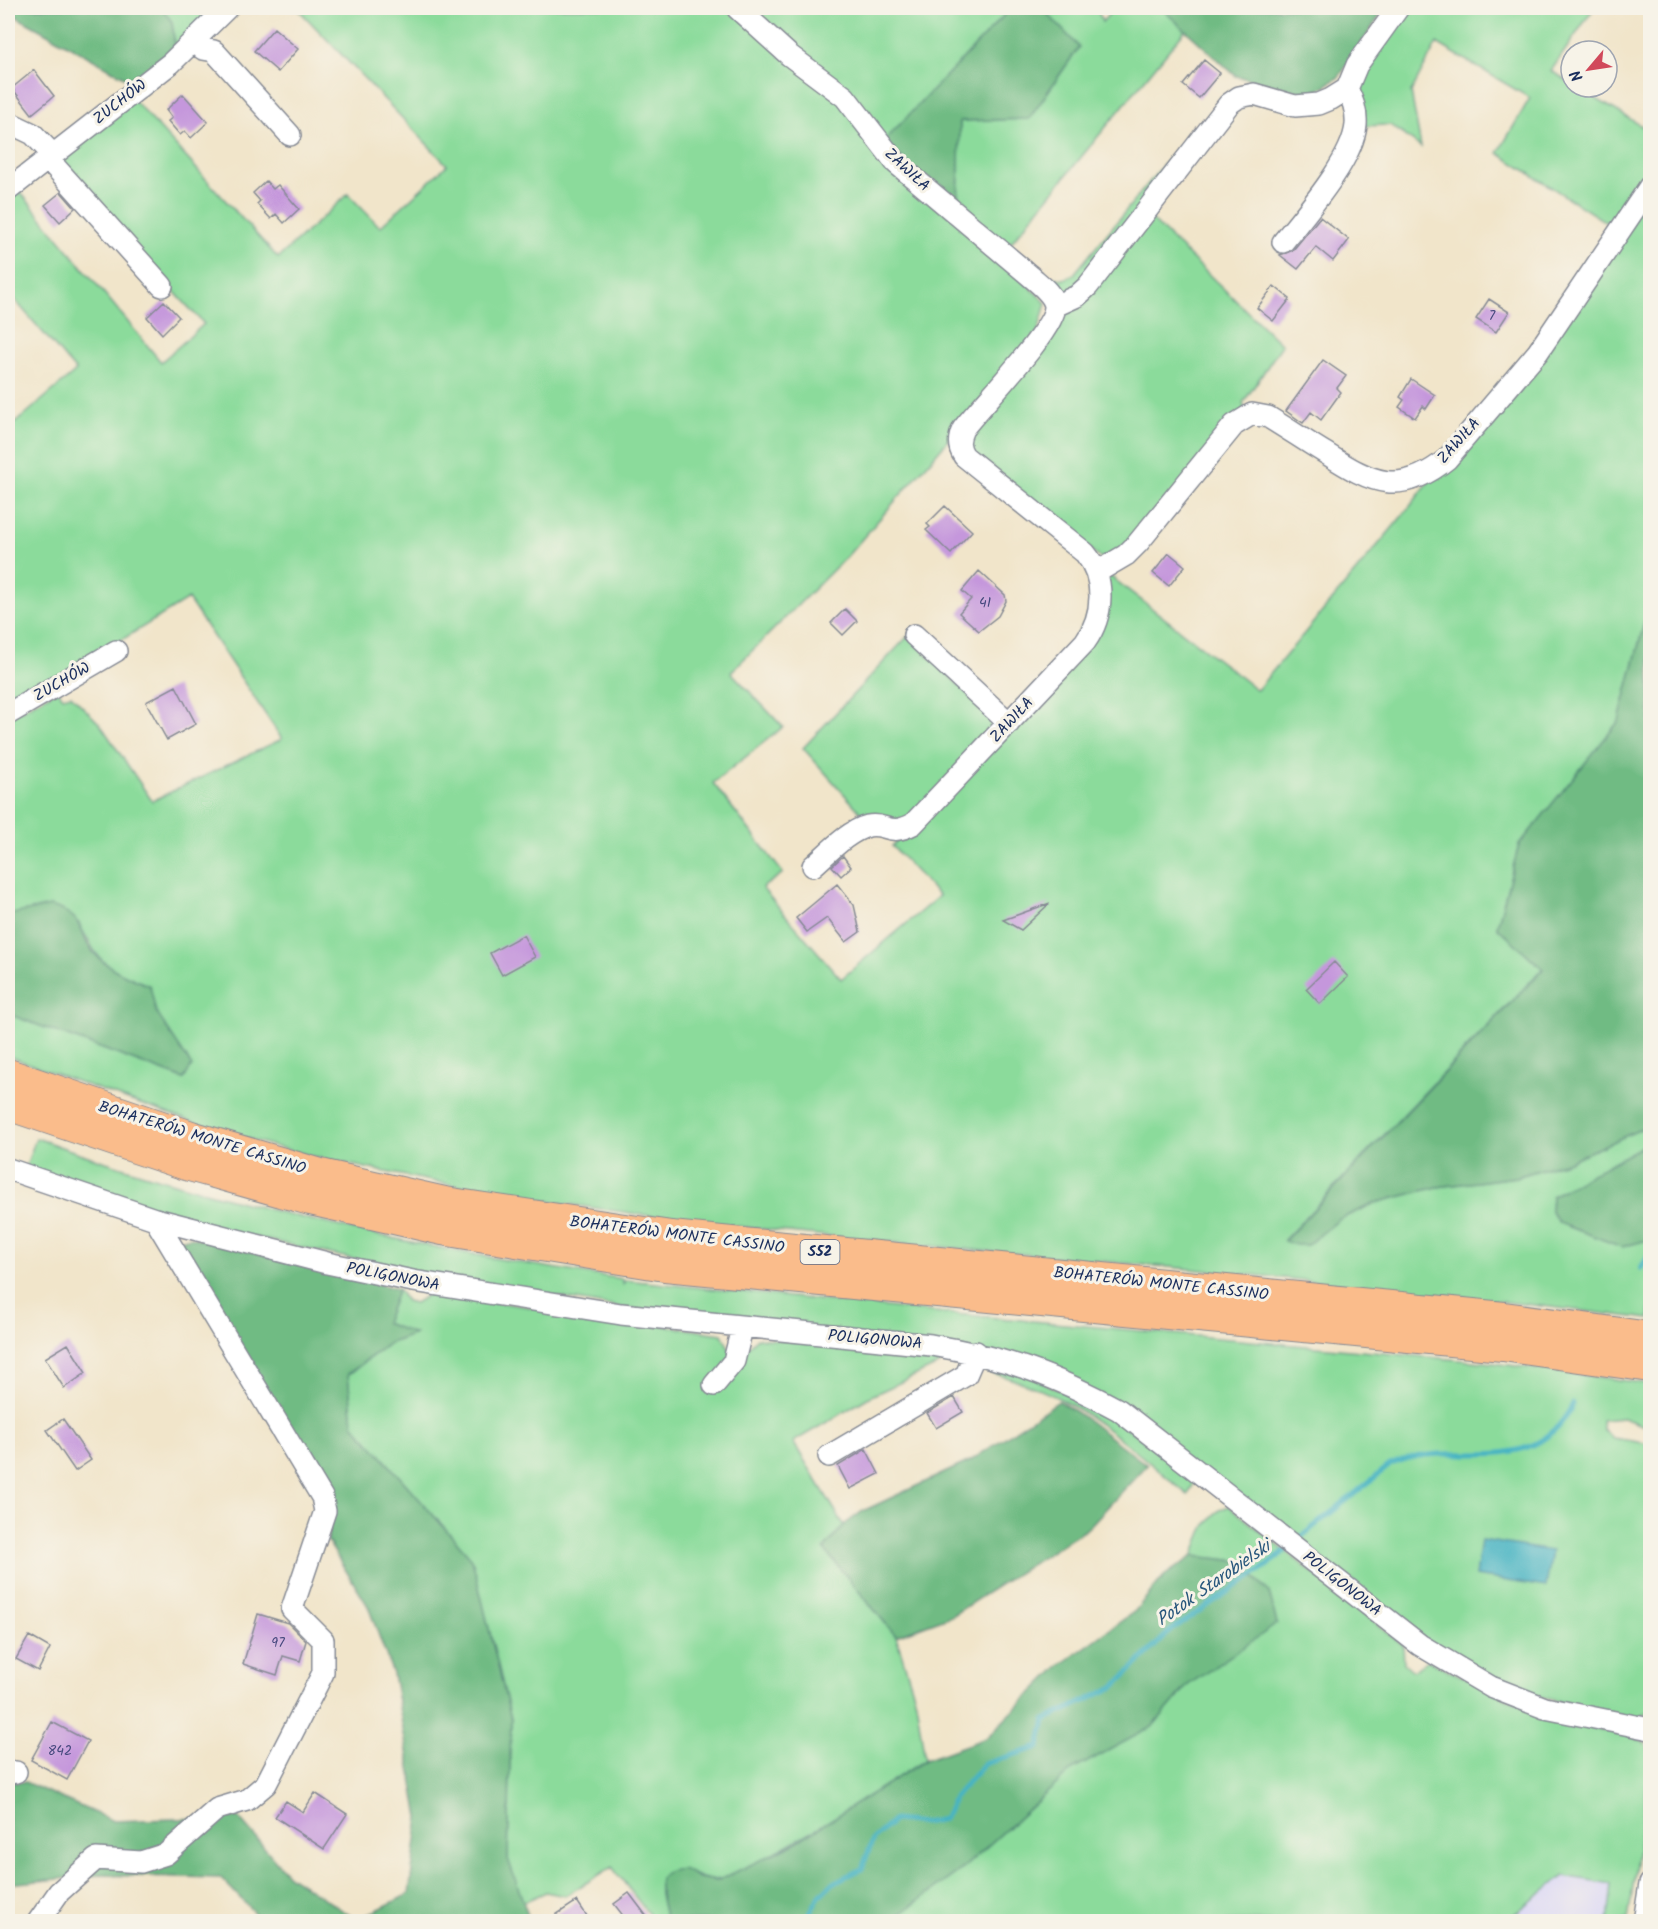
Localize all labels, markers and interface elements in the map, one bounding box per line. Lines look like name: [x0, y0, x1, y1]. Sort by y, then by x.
north arrow: [1559, 39, 1619, 99]
text: N: [1564, 65, 1591, 86]
street label: ZUCHÓW: [88, 73, 152, 131]
street label: ZAWIŁA: [878, 142, 936, 198]
house number: 7: [1489, 305, 1496, 327]
street label: ZAWIŁA: [1431, 412, 1487, 470]
house number: 41: [979, 592, 991, 614]
street label: ZUCHÓW: [29, 656, 95, 708]
street label: ZAWIŁA: [984, 691, 1040, 749]
street label: BOHATERÓW MONTE CASSINO: [95, 1094, 309, 1182]
street label: BOHATERÓW MONTE CASSINO: [568, 1209, 786, 1261]
road number: S52: [800, 1240, 840, 1264]
street label: POLIGONOWA: [344, 1256, 442, 1298]
street label: BOHATERÓW MONTE CASSINO: [1052, 1260, 1270, 1308]
street label: POLIGONOWA: [827, 1323, 924, 1357]
water label: Potok Starobielski: [1151, 1531, 1280, 1634]
street label: POLIGONOWA: [1297, 1545, 1387, 1623]
house number: 97: [271, 1632, 285, 1654]
house number: 842: [48, 1740, 72, 1762]

